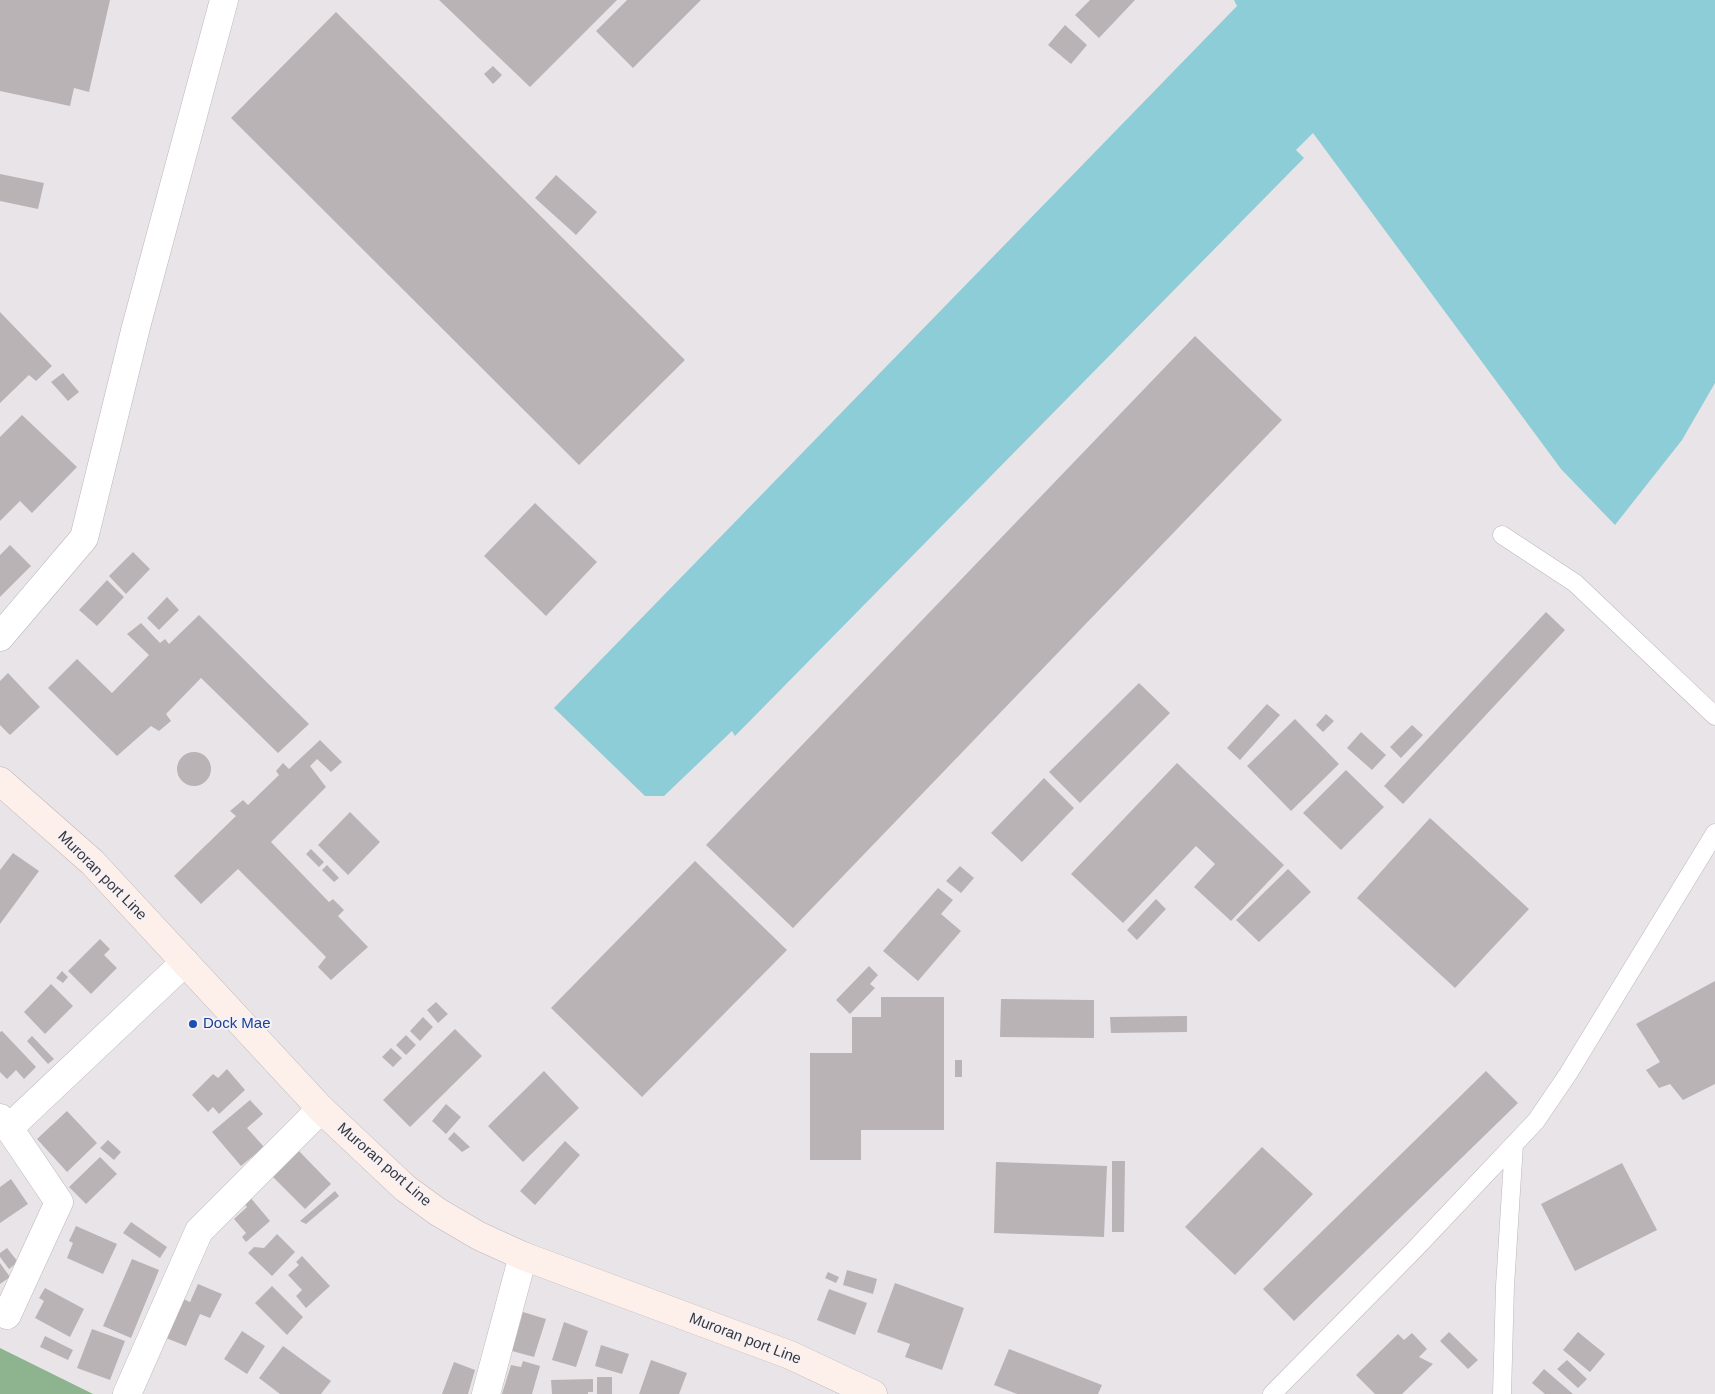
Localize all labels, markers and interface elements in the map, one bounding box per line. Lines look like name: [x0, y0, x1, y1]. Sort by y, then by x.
street label: Muroran port Line: [54, 828, 150, 924]
place label: Dock Mae: [203, 1015, 271, 1033]
marker: Dock Mae: [187, 1018, 199, 1030]
street label: Muroran port Line: [333, 1119, 435, 1211]
street label: Muroran port Line: [687, 1309, 803, 1369]

